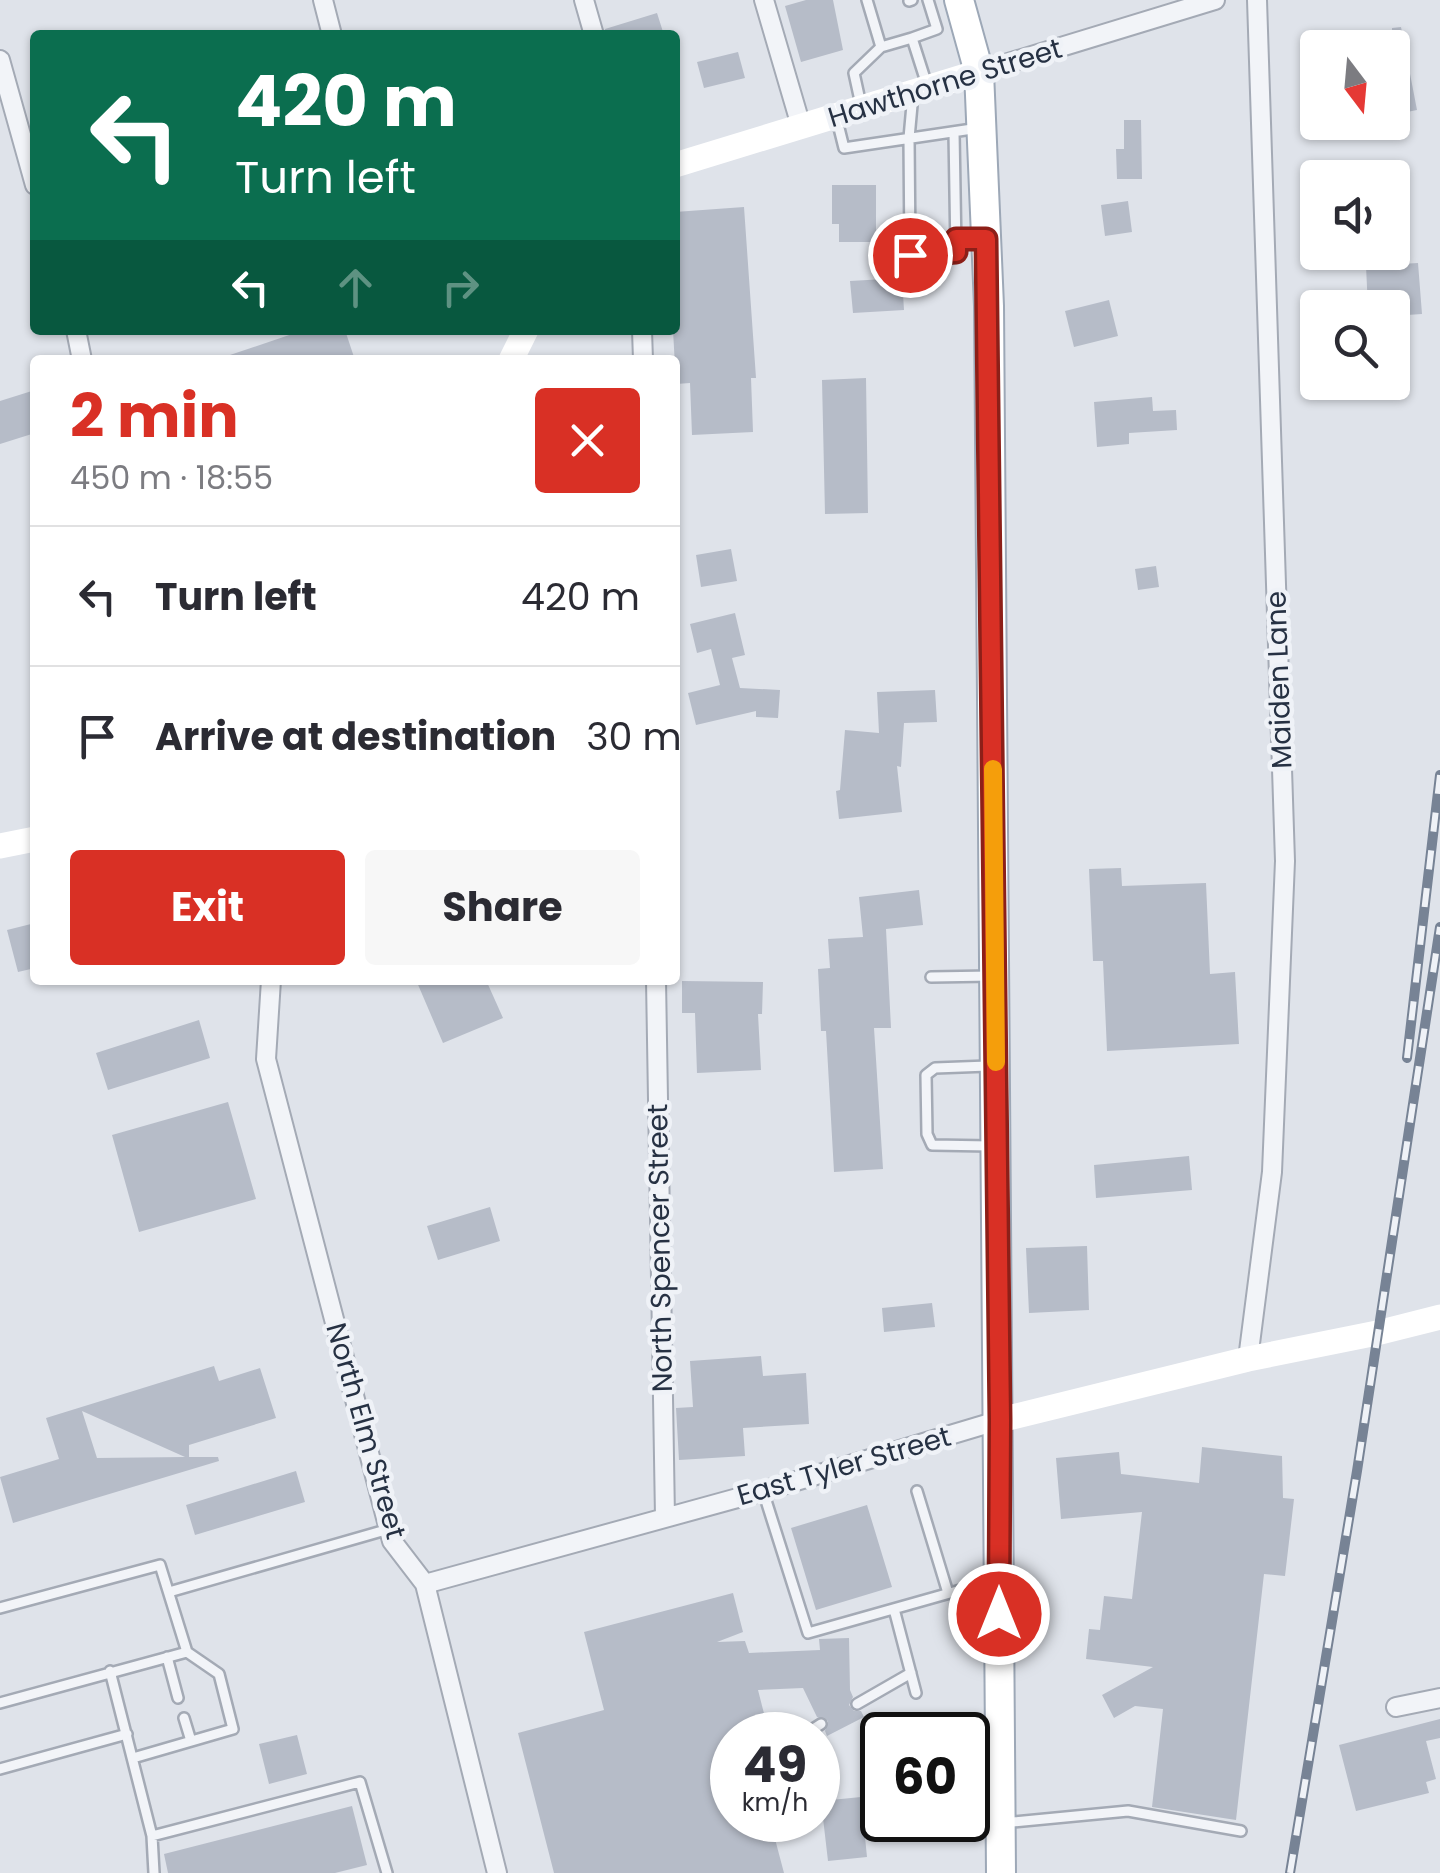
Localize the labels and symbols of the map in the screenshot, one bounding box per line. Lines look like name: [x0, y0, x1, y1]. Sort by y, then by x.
street label: Hawthorne Street: [823, 29, 1067, 137]
north arrow: [1300, 30, 1410, 140]
pin: [868, 213, 953, 298]
street label: Maiden Lane: [1256, 590, 1302, 770]
street label: North Spencer Street: [638, 1103, 682, 1393]
street label: North Elm Street: [316, 1318, 416, 1544]
street label: East Tyler Street: [733, 1417, 955, 1515]
position arrow: [947, 1562, 1051, 1666]
speed limit sign: 60: [860, 1712, 990, 1842]

